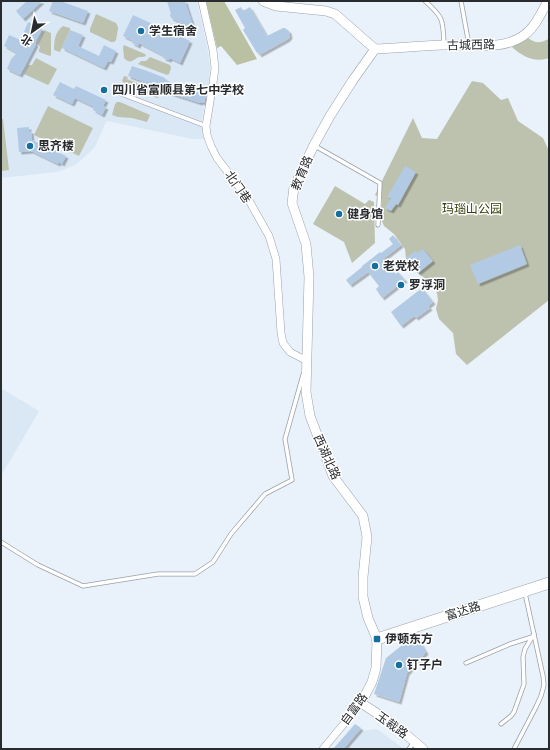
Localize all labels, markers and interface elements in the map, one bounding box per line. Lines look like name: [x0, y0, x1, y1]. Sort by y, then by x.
north arrow: [12, 12, 52, 52]
place label: 学生宿舍: [149, 24, 197, 37]
marker: 学生宿舍: [136, 26, 146, 36]
text: 北: [19, 32, 34, 48]
street label: 古城西路: [447, 38, 495, 51]
place label: 四川省富顺县第七中学校: [112, 83, 244, 96]
marker: 四川省富顺县第七中学校: [99, 85, 109, 95]
place label: 思齐楼: [38, 139, 74, 152]
marker: 思齐楼: [25, 141, 35, 151]
street label: 教育路: [289, 154, 315, 192]
street label: 北门巷: [223, 168, 254, 205]
park label: 玛瑙山公园: [442, 202, 502, 215]
place label: 健身馆: [347, 207, 383, 220]
marker: 健身馆: [334, 209, 344, 219]
place label: 老党校: [383, 259, 419, 272]
marker: 老党校: [370, 261, 380, 271]
place label: 罗浮洞: [409, 278, 445, 291]
marker: 罗浮洞: [396, 280, 406, 290]
street label: 西湖北路: [312, 432, 343, 481]
street label: 富达路: [444, 599, 482, 622]
place label: 伊顿东方: [385, 632, 433, 645]
marker: 伊顿东方: [372, 634, 382, 644]
place label: 钉子户: [407, 658, 443, 671]
marker: 钉子户: [394, 660, 404, 670]
street label: 自富路: [338, 690, 369, 727]
street label: 玉裁路: [374, 709, 411, 740]

